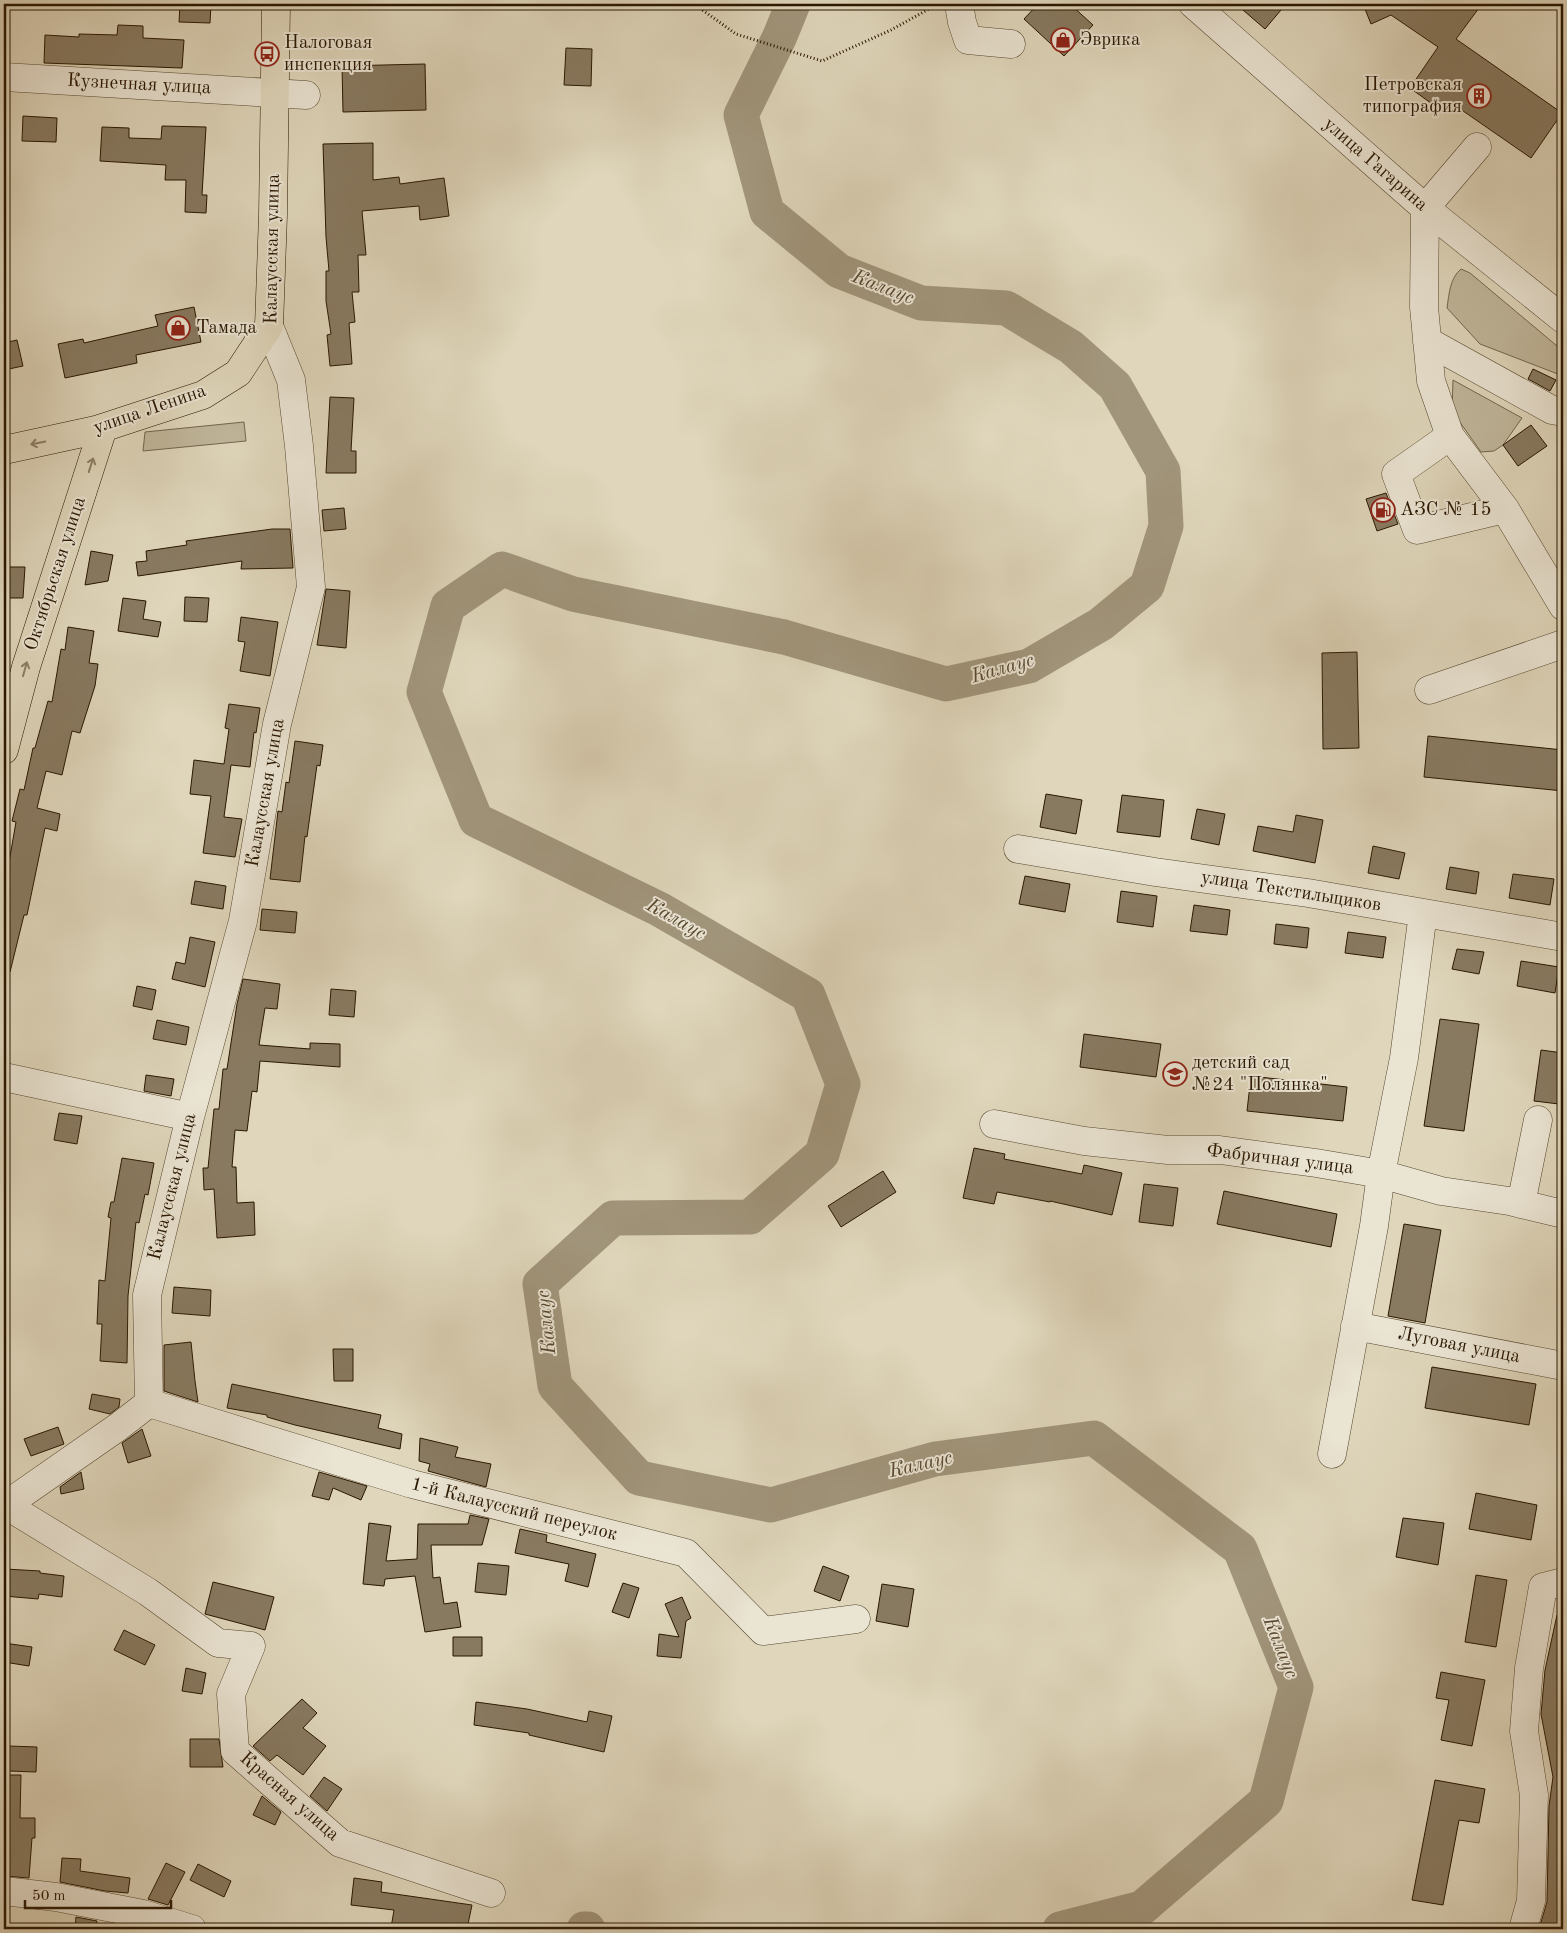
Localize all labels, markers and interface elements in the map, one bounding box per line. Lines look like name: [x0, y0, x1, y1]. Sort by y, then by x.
shop icon: Эврика: [1050, 27, 1076, 53]
place label: Эврика: [1080, 31, 1141, 50]
place label: Налоговая инспекция: [284, 34, 373, 75]
bus stop icon: Налоговая инспекция: [254, 41, 280, 67]
street label: Кузнечная улица: [66, 72, 212, 98]
place label: Петровская типография: [1363, 76, 1462, 117]
building icon: Петровская типография: [1466, 83, 1492, 109]
street label: улица Гагарина: [1319, 115, 1431, 216]
street label: Калаусская улица: [262, 173, 284, 324]
water label: Калаус: [848, 267, 917, 309]
shop icon: Тамада: [165, 315, 191, 341]
place label: Тамада: [196, 319, 258, 338]
street label: улица Ленина: [91, 382, 209, 438]
one-way arrow: [31, 438, 47, 448]
one-way arrow: [87, 457, 97, 473]
street label: Октябрьская улица: [22, 494, 90, 653]
fuel station icon: АЗС № 15: [1370, 497, 1396, 523]
place label: АЗС № 15: [1400, 501, 1491, 520]
water label: Калаус: [968, 650, 1037, 688]
one-way arrow: [21, 662, 30, 678]
street label: Калаусская улица: [244, 717, 289, 869]
street label: улица Текстильщиков: [1200, 868, 1382, 916]
water label: Калаус: [642, 895, 709, 944]
place label: детский сад №24 "Полянка": [1192, 1054, 1328, 1095]
school or university icon: детский сад №24 "Полянка": [1162, 1061, 1188, 1087]
street label: Калаусская улица: [146, 1111, 201, 1262]
street label: Фабричная улица: [1205, 1142, 1355, 1179]
water label: Калаус: [534, 1289, 560, 1356]
street label: Луговая улица: [1396, 1325, 1522, 1367]
water label: Калаус: [886, 1448, 955, 1482]
street label: 1-й Калаусский переулок: [409, 1475, 620, 1545]
water label: Калаус: [1258, 1613, 1301, 1682]
street label: Красная улица: [236, 1749, 343, 1846]
scale bar: [25, 1878, 171, 1910]
text: 50 m: [32, 1889, 66, 1904]

